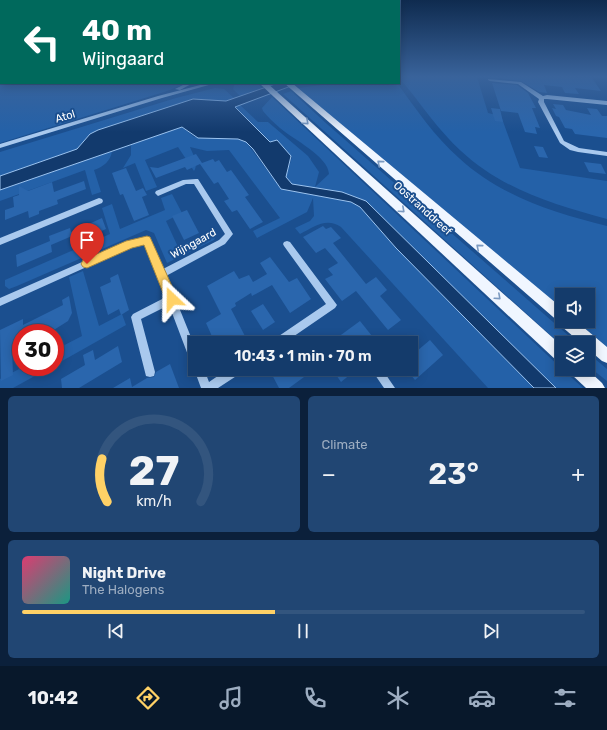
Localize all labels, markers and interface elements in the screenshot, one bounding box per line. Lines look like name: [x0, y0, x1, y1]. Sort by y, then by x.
text: 40 m: [82, 14, 152, 47]
icon: left: [16, 16, 68, 68]
text: Wijngaard: [82, 48, 164, 70]
street label: Atol: [54, 107, 77, 126]
one-way arrow: [302, 117, 309, 124]
one-way arrow: [377, 160, 385, 167]
street label: Oostranddreef: [391, 179, 455, 239]
one-way arrow: [397, 205, 405, 212]
pin: [70, 223, 104, 264]
street label: Wijngaard: [168, 226, 218, 261]
icon: arrive: [76, 229, 98, 251]
one-way arrow: [476, 244, 484, 251]
position arrow: [151, 278, 193, 320]
map controls: [555, 288, 595, 376]
button: sound: [555, 288, 595, 328]
one-way arrow: [493, 293, 501, 300]
speed limit sign: 30: [12, 324, 64, 376]
button: layers: [555, 336, 595, 376]
text: 10:43 · 1 min · 70 m: [234, 347, 372, 365]
text: Climate: [322, 437, 368, 452]
text: 27: [128, 446, 179, 495]
text: 23°: [428, 456, 479, 492]
text: −: [322, 461, 336, 488]
text: +: [571, 461, 585, 488]
text: km/h: [136, 493, 172, 510]
text: Night Drive: [82, 564, 166, 582]
text: The Halogens: [82, 582, 164, 597]
icon: previous: [105, 620, 127, 642]
icon: pause: [292, 620, 314, 642]
icon: next: [480, 620, 502, 642]
icon: directions: [134, 684, 162, 712]
icon: music: [217, 684, 245, 712]
icon: phone: [301, 684, 329, 712]
icon: climate: [384, 684, 412, 712]
icon: car: [468, 684, 496, 712]
icon: filters: [551, 684, 579, 712]
text: 10:42: [28, 687, 78, 709]

